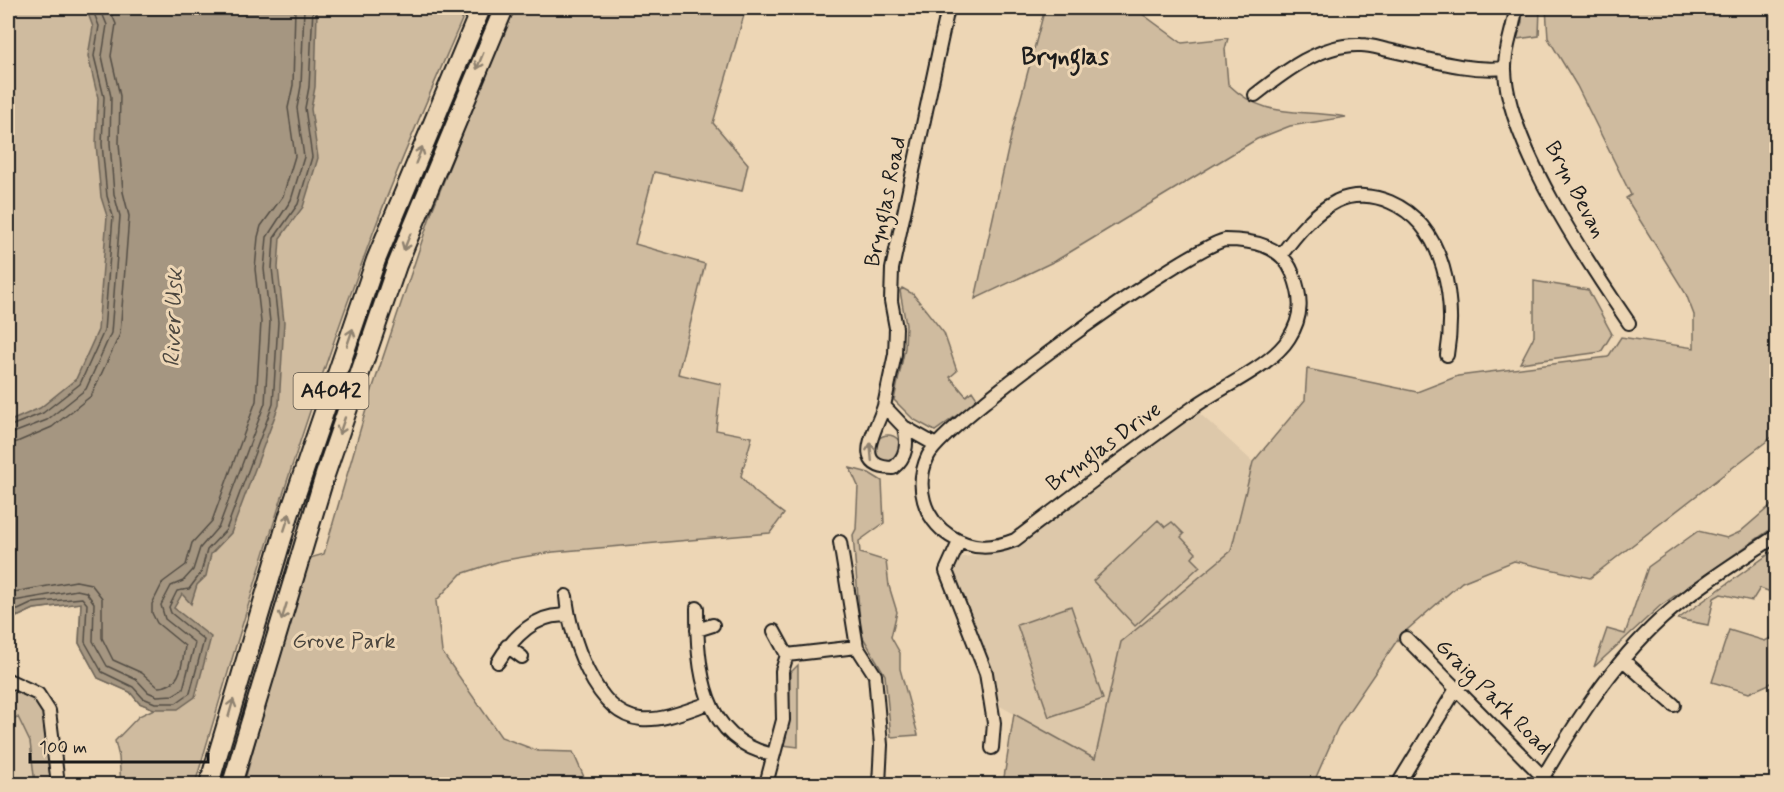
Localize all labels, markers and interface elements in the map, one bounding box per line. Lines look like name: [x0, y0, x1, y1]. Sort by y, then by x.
district label: Brynglas: [1021, 42, 1109, 76]
one-way arrow: [474, 51, 485, 70]
street label: Brynglas Road: [859, 134, 916, 270]
street label: Bryn Bevan: [1538, 137, 1612, 243]
one-way arrow: [414, 146, 425, 164]
one-way arrow: [401, 232, 412, 250]
water label: River Usk: [157, 267, 191, 368]
one-way arrow: [345, 328, 356, 347]
road number: A4042: [294, 373, 368, 409]
street label: Brynglas Drive: [1041, 396, 1169, 501]
one-way arrow: [335, 416, 346, 435]
one-way arrow: [865, 442, 876, 462]
one-way arrow: [283, 513, 294, 532]
one-way arrow: [278, 602, 289, 621]
park label: Grove Park: [292, 628, 396, 656]
street label: Graig Park Road: [1427, 633, 1557, 763]
one-way arrow: [226, 699, 237, 718]
scale bar: [30, 726, 208, 764]
text: 100 m: [39, 736, 87, 760]

